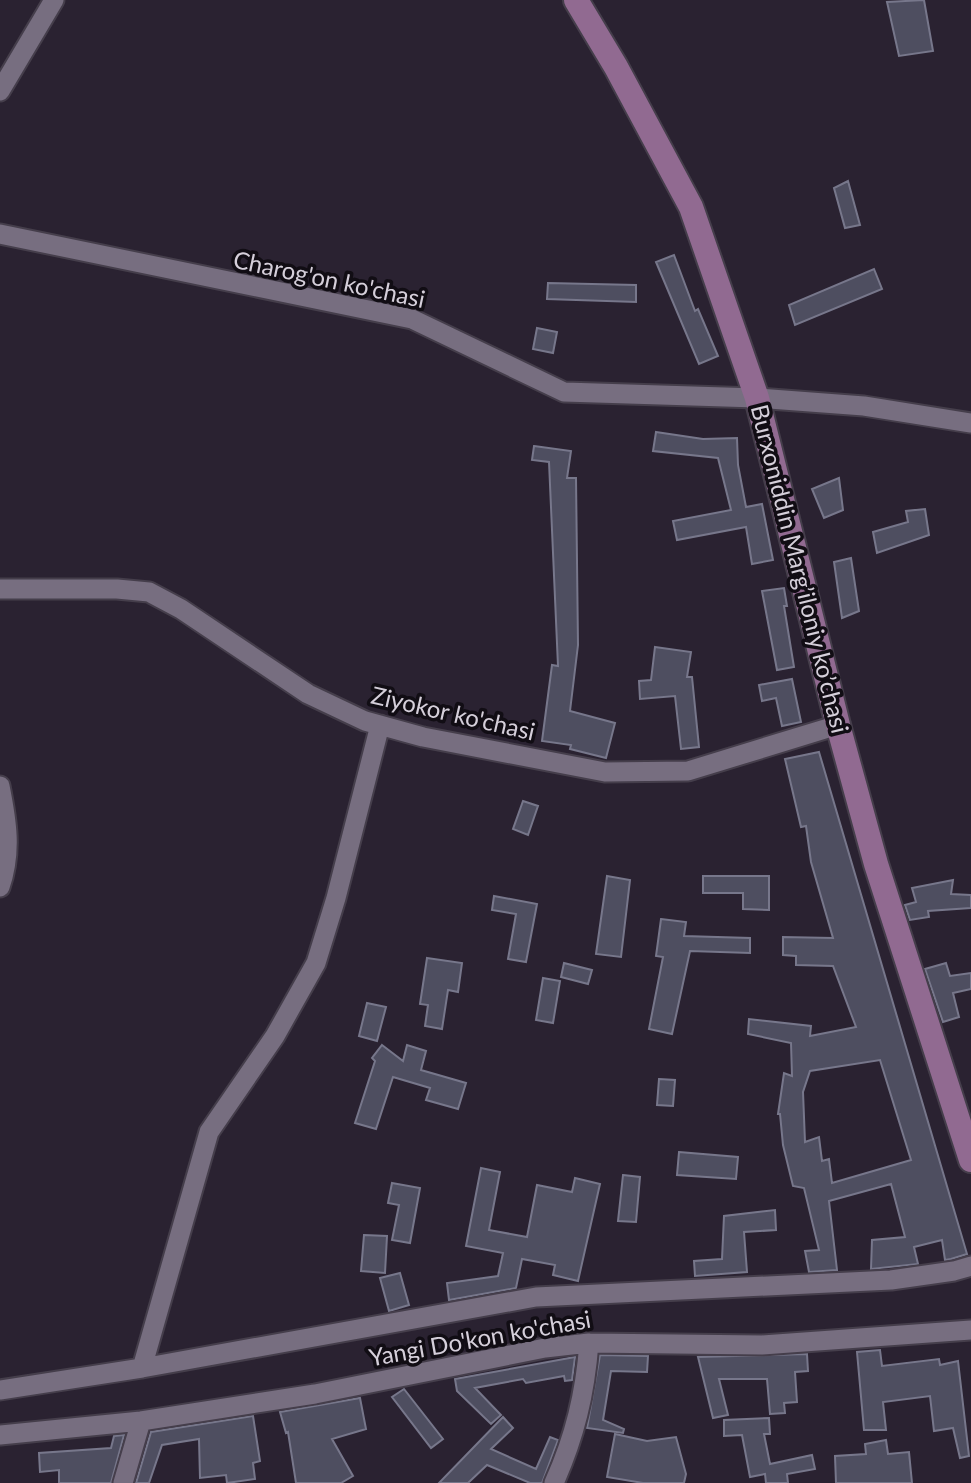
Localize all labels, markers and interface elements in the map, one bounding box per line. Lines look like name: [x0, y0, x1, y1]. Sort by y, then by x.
street label: Charog'on ko'chasi: [231, 244, 428, 313]
street label: Burxoniddin Marg’iloniy ko’chasi: [746, 401, 855, 736]
street label: Ziyokor ko'chasi: [369, 680, 538, 745]
street label: Yangi Do'kon ko'chasi: [367, 1304, 593, 1371]

